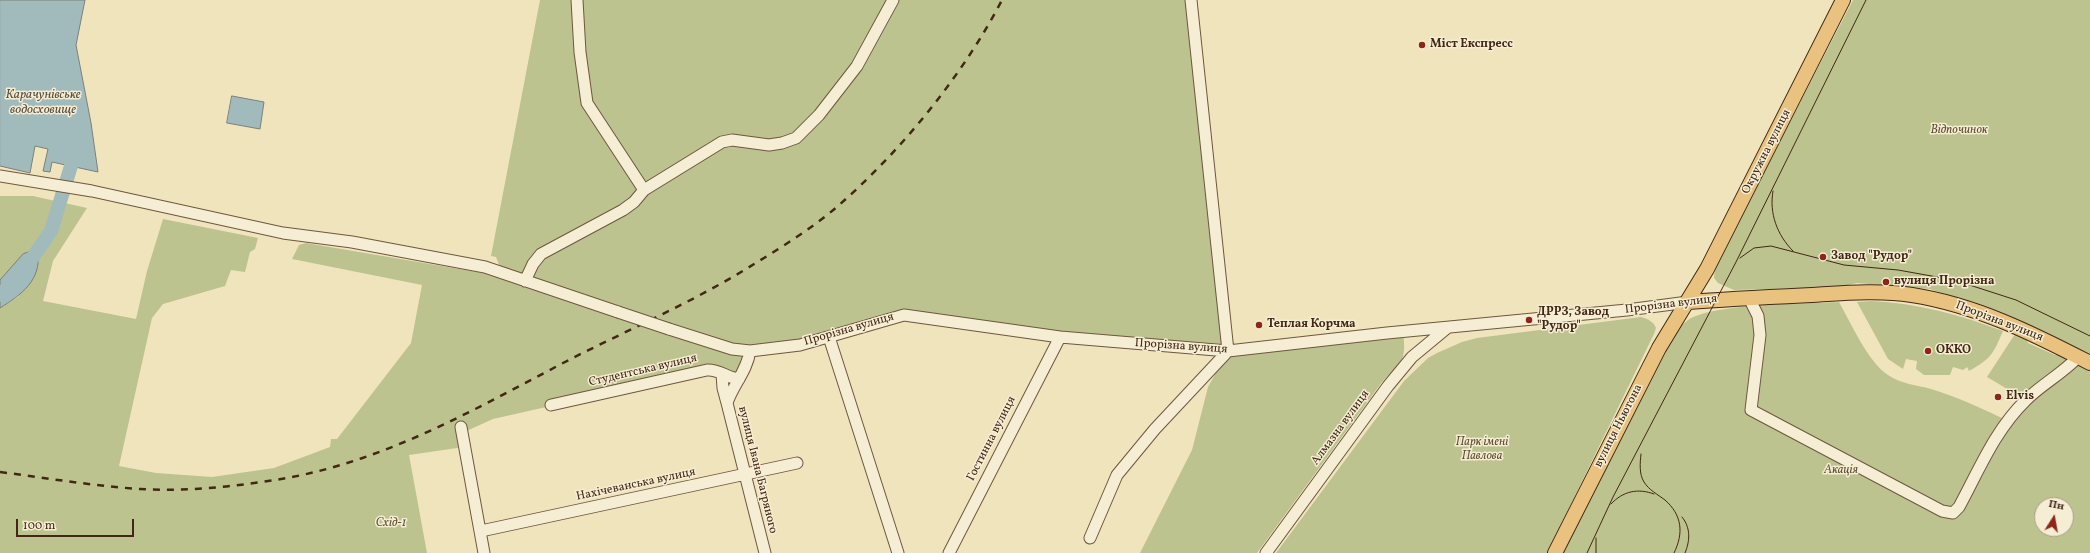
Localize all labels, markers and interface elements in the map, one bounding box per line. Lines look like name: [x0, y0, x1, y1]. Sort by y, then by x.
place label: Міст Експресс: [1430, 38, 1513, 52]
marker: Міст Експресс: [1417, 40, 1427, 50]
water label: Карачунівське водосховище: [5, 88, 81, 119]
street label: Окружна вулиця: [1739, 107, 1795, 197]
park label: Відпочинок: [1931, 124, 1987, 138]
place label: Завод "Рудор": [1831, 250, 1912, 264]
marker: Завод "Рудор": [1818, 252, 1828, 262]
place label: вулиця Прорізна: [1894, 275, 1994, 289]
marker: вулиця Прорізна: [1881, 277, 1891, 287]
street label: Прорізна вулиця: [1624, 292, 1718, 318]
street label: Прорізна вулиця: [1953, 299, 2045, 345]
place label: ДРРЗ, Завод "Рудор": [1537, 306, 1609, 334]
street label: Прорізна вулиця: [802, 310, 896, 350]
marker: ДРРЗ, Завод "Рудор": [1524, 315, 1534, 325]
place label: Теплая Корчма: [1267, 318, 1356, 332]
marker: Теплая Корчма: [1254, 320, 1264, 330]
street label: Прорізна вулиця: [1134, 337, 1228, 357]
place label: ОККО: [1936, 344, 1971, 358]
marker: ОККО: [1923, 346, 1933, 356]
street label: Студентська вулиця: [588, 352, 698, 390]
street label: вулиця Ньютона: [1592, 382, 1646, 470]
street label: Алмазна вулиця: [1309, 388, 1373, 468]
place label: Elvis: [2006, 390, 2034, 404]
marker: Elvis: [1993, 392, 2003, 402]
street label: Гостинна вулиця: [964, 394, 1020, 484]
street label: вулиця Івана Багряного: [734, 405, 780, 535]
park label: Парк імені Павлова: [1456, 436, 1508, 464]
park label: Акація: [1824, 464, 1858, 478]
street label: Нахічеванська вулиця: [575, 465, 697, 505]
north arrow: [2034, 497, 2074, 537]
text: Пн: [2047, 497, 2065, 515]
scale bar: [18, 511, 136, 537]
park label: Схід-1: [376, 517, 406, 531]
text: 100 m: [23, 518, 55, 534]

